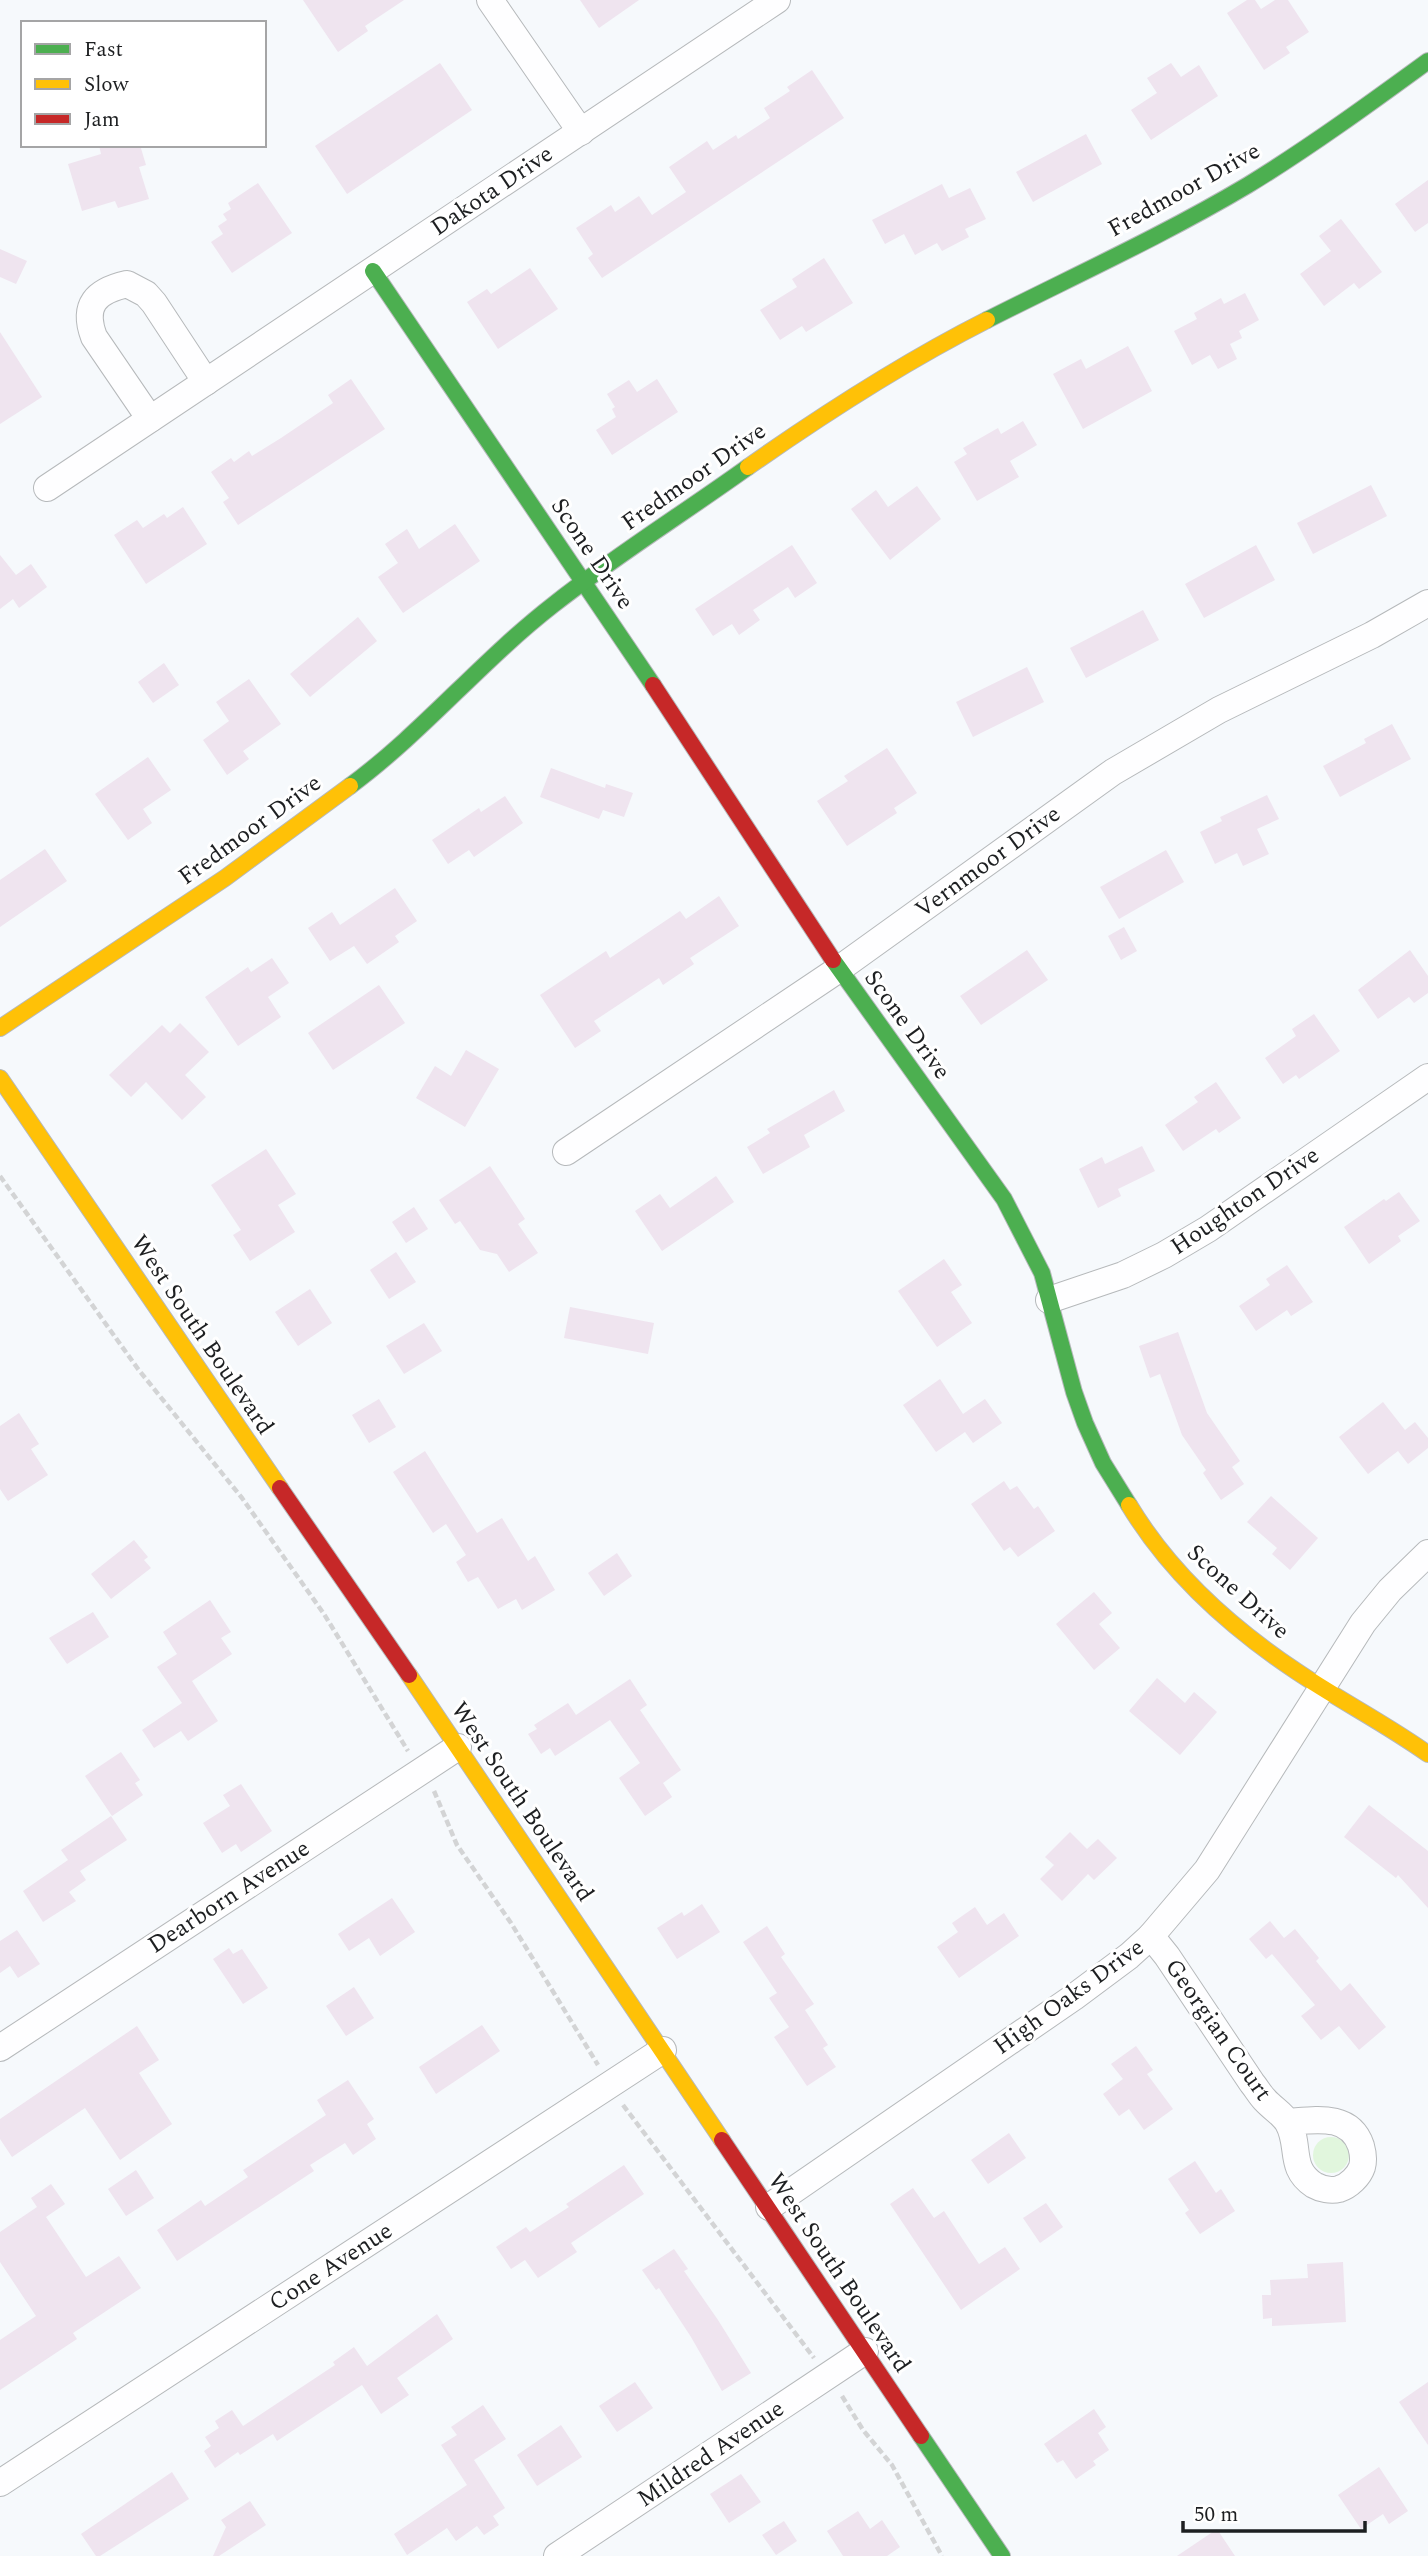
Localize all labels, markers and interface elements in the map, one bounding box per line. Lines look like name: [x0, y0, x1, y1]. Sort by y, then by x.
legend: [21, 21, 266, 147]
text: Fast: [84, 34, 123, 66]
text: Slow: [84, 69, 130, 101]
text: Jam: [84, 104, 120, 136]
street label: Fredmoor Drive: [1101, 133, 1267, 247]
street label: Dakota Drive: [423, 137, 561, 245]
street label: Fredmoor Drive: [614, 414, 774, 540]
street label: Scone Drive: [541, 491, 643, 617]
street label: Fredmoor Drive: [171, 766, 329, 894]
street label: Vernmoor Drive: [908, 797, 1068, 927]
street label: Scone Drive: [855, 963, 959, 1087]
street label: Houghton Drive: [1163, 1138, 1327, 1264]
street label: West South Boulevard: [121, 1228, 283, 1442]
street label: Scone Drive: [1178, 1536, 1298, 1648]
street label: West South Boulevard: [441, 1695, 603, 1909]
street label: Dearborn Avenue: [141, 1831, 317, 1963]
street label: High Oaks Drive: [986, 1930, 1152, 2064]
street label: Georgian Court: [1155, 1951, 1281, 2109]
street label: West South Boulevard: [758, 2166, 920, 2380]
street label: Cone Avenue: [262, 2213, 400, 2321]
street label: Mildred Avenue: [630, 2391, 792, 2517]
scale bar: [1183, 2490, 1365, 2534]
text: 50 m: [1194, 2499, 1238, 2531]

